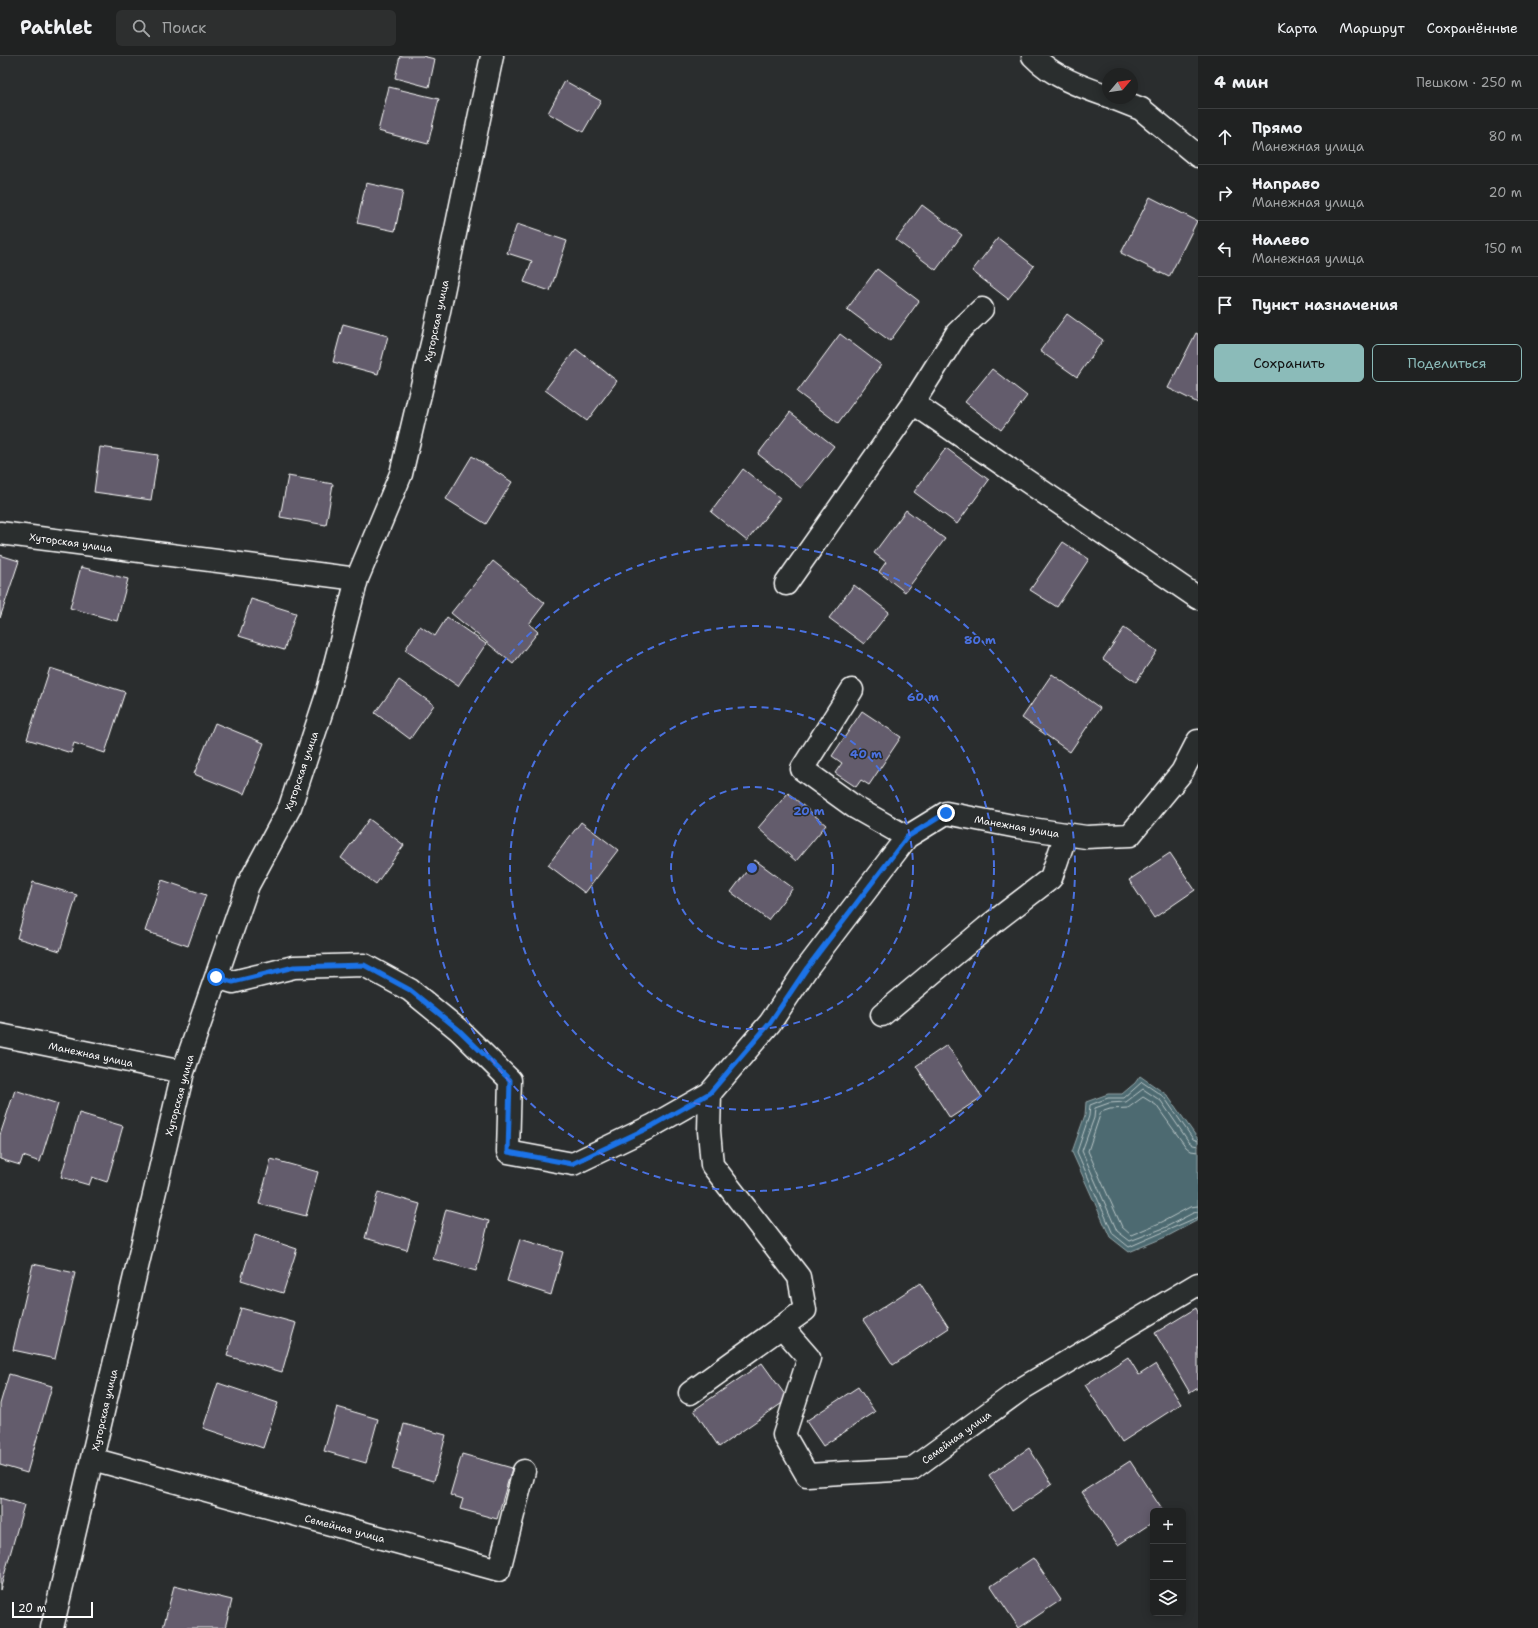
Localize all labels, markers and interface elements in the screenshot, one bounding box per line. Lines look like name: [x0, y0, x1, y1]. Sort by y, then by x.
search box: [116, 10, 396, 46]
text: Pathlet: [20, 15, 92, 40]
icon: search: [130, 17, 152, 39]
text: Поиск: [162, 18, 206, 38]
text: Карта: [1277, 19, 1317, 37]
text: Маршрут: [1339, 19, 1405, 37]
text: Сохранённые: [1427, 19, 1518, 37]
north arrow: [1102, 68, 1138, 104]
text: 4 мин: [1214, 71, 1269, 93]
text: Пешком · 250 m: [1416, 74, 1522, 91]
text: Прямо: [1252, 118, 1302, 138]
icon: ahead: [1214, 126, 1236, 148]
text: 80 m: [1488, 128, 1522, 145]
text: Манежная улица: [1252, 138, 1364, 155]
text: Направо: [1252, 174, 1320, 194]
icon: right: [1214, 182, 1236, 204]
text: 20 m: [1489, 184, 1522, 201]
text: Манежная улица: [1252, 194, 1364, 211]
text: Налево: [1252, 230, 1310, 250]
icon: left: [1214, 238, 1236, 260]
text: 150 m: [1484, 240, 1522, 257]
text: Манежная улица: [1252, 250, 1364, 267]
street label: Хуторская улица: [421, 278, 452, 363]
icon: arrive: [1214, 294, 1236, 316]
text: Пункт назначения: [1252, 295, 1398, 315]
button: Сохранить: [1214, 344, 1364, 382]
button: Поделиться: [1372, 344, 1522, 382]
street label: Хуторская улица: [29, 530, 114, 555]
text: 80 m: [964, 632, 996, 648]
text: 60 m: [907, 689, 939, 705]
street label: Хуторская улица: [282, 729, 321, 813]
text: 40 m: [850, 746, 882, 762]
text: 20 m: [793, 803, 825, 819]
route end: [937, 804, 955, 822]
street label: Манежная улица: [973, 813, 1061, 841]
centre of rings: [745, 861, 759, 875]
route start: [207, 968, 225, 986]
street label: Манежная улица: [47, 1039, 135, 1070]
street label: Хуторская улица: [162, 1052, 197, 1137]
street label: Хуторская улица: [89, 1367, 120, 1452]
street label: Семейная улица: [919, 1407, 994, 1467]
map controls: [1150, 1508, 1186, 1616]
button: +: [1150, 1508, 1186, 1544]
street label: Семейная улица: [303, 1512, 387, 1546]
button: −: [1150, 1544, 1186, 1580]
button: layers: [1150, 1580, 1186, 1616]
scale bar: [12, 1600, 93, 1619]
text: 20 m: [18, 1601, 46, 1616]

